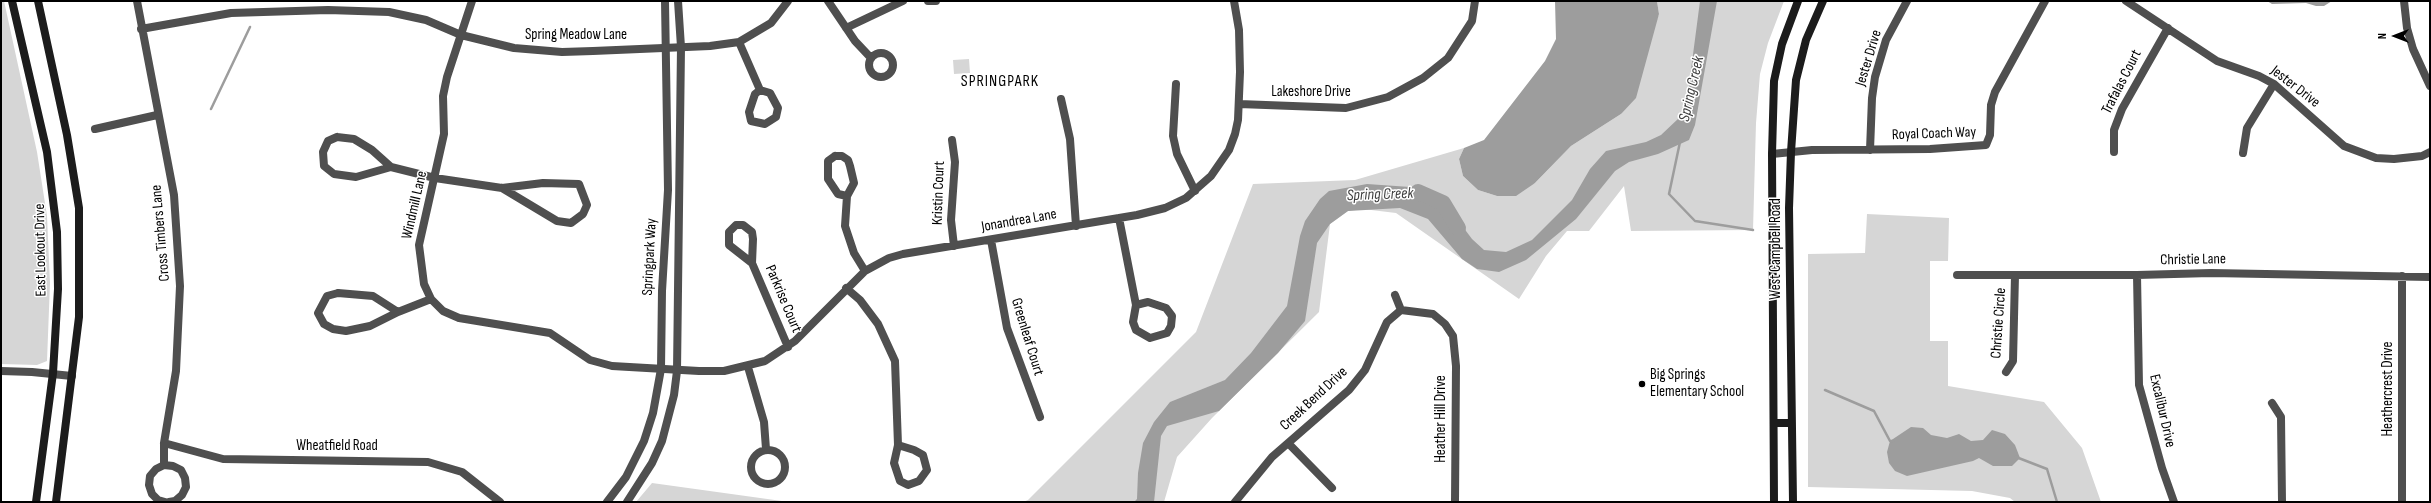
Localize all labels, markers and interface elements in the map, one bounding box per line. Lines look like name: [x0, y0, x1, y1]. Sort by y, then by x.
north arrow: [2375, 16, 2415, 56]
street label: Spring Meadow Lane: [525, 26, 627, 44]
street label: Jester Drive: [1852, 28, 1886, 88]
text: N: [2376, 33, 2389, 39]
street label: Trafalas Court: [2098, 47, 2146, 117]
water label: Spring Creek: [1675, 54, 1709, 124]
street label: Jester Drive: [2267, 62, 2323, 112]
district label: SPRINGPARK: [961, 72, 1039, 92]
street label: Lakeshore Drive: [1271, 83, 1351, 101]
street label: Royal Coach Way: [1892, 124, 1976, 144]
street label: Kristin Court: [929, 161, 949, 225]
street label: Windmill Lane: [398, 169, 432, 241]
street label: Cross Timbers Lane: [148, 184, 174, 282]
water label: Spring Creek: [1346, 184, 1414, 206]
street label: West Campbell Road: [1767, 198, 1785, 300]
street label: East Lookout Drive: [31, 203, 51, 297]
street label: Jonandrea Lane: [980, 206, 1058, 236]
street label: Springpark Way: [639, 218, 661, 296]
street label: Christie Lane: [2160, 250, 2226, 270]
street label: Parkrise Court: [761, 263, 805, 335]
street label: Christie Circle: [1988, 287, 2010, 359]
street label: Greenleaf Court: [1007, 296, 1047, 378]
street label: Heathercrest Drive: [2379, 341, 2397, 437]
street label: Creek Bend Drive: [1277, 363, 1351, 435]
place label: Big Springs Elementary School: [1650, 366, 1744, 401]
street label: Excalibur Drive: [2145, 373, 2179, 449]
street label: Heather Hill Drive: [1432, 375, 1450, 463]
marker: Big Springs Elementary School: [1637, 379, 1647, 389]
street label: Wheatfield Road: [296, 437, 378, 455]

